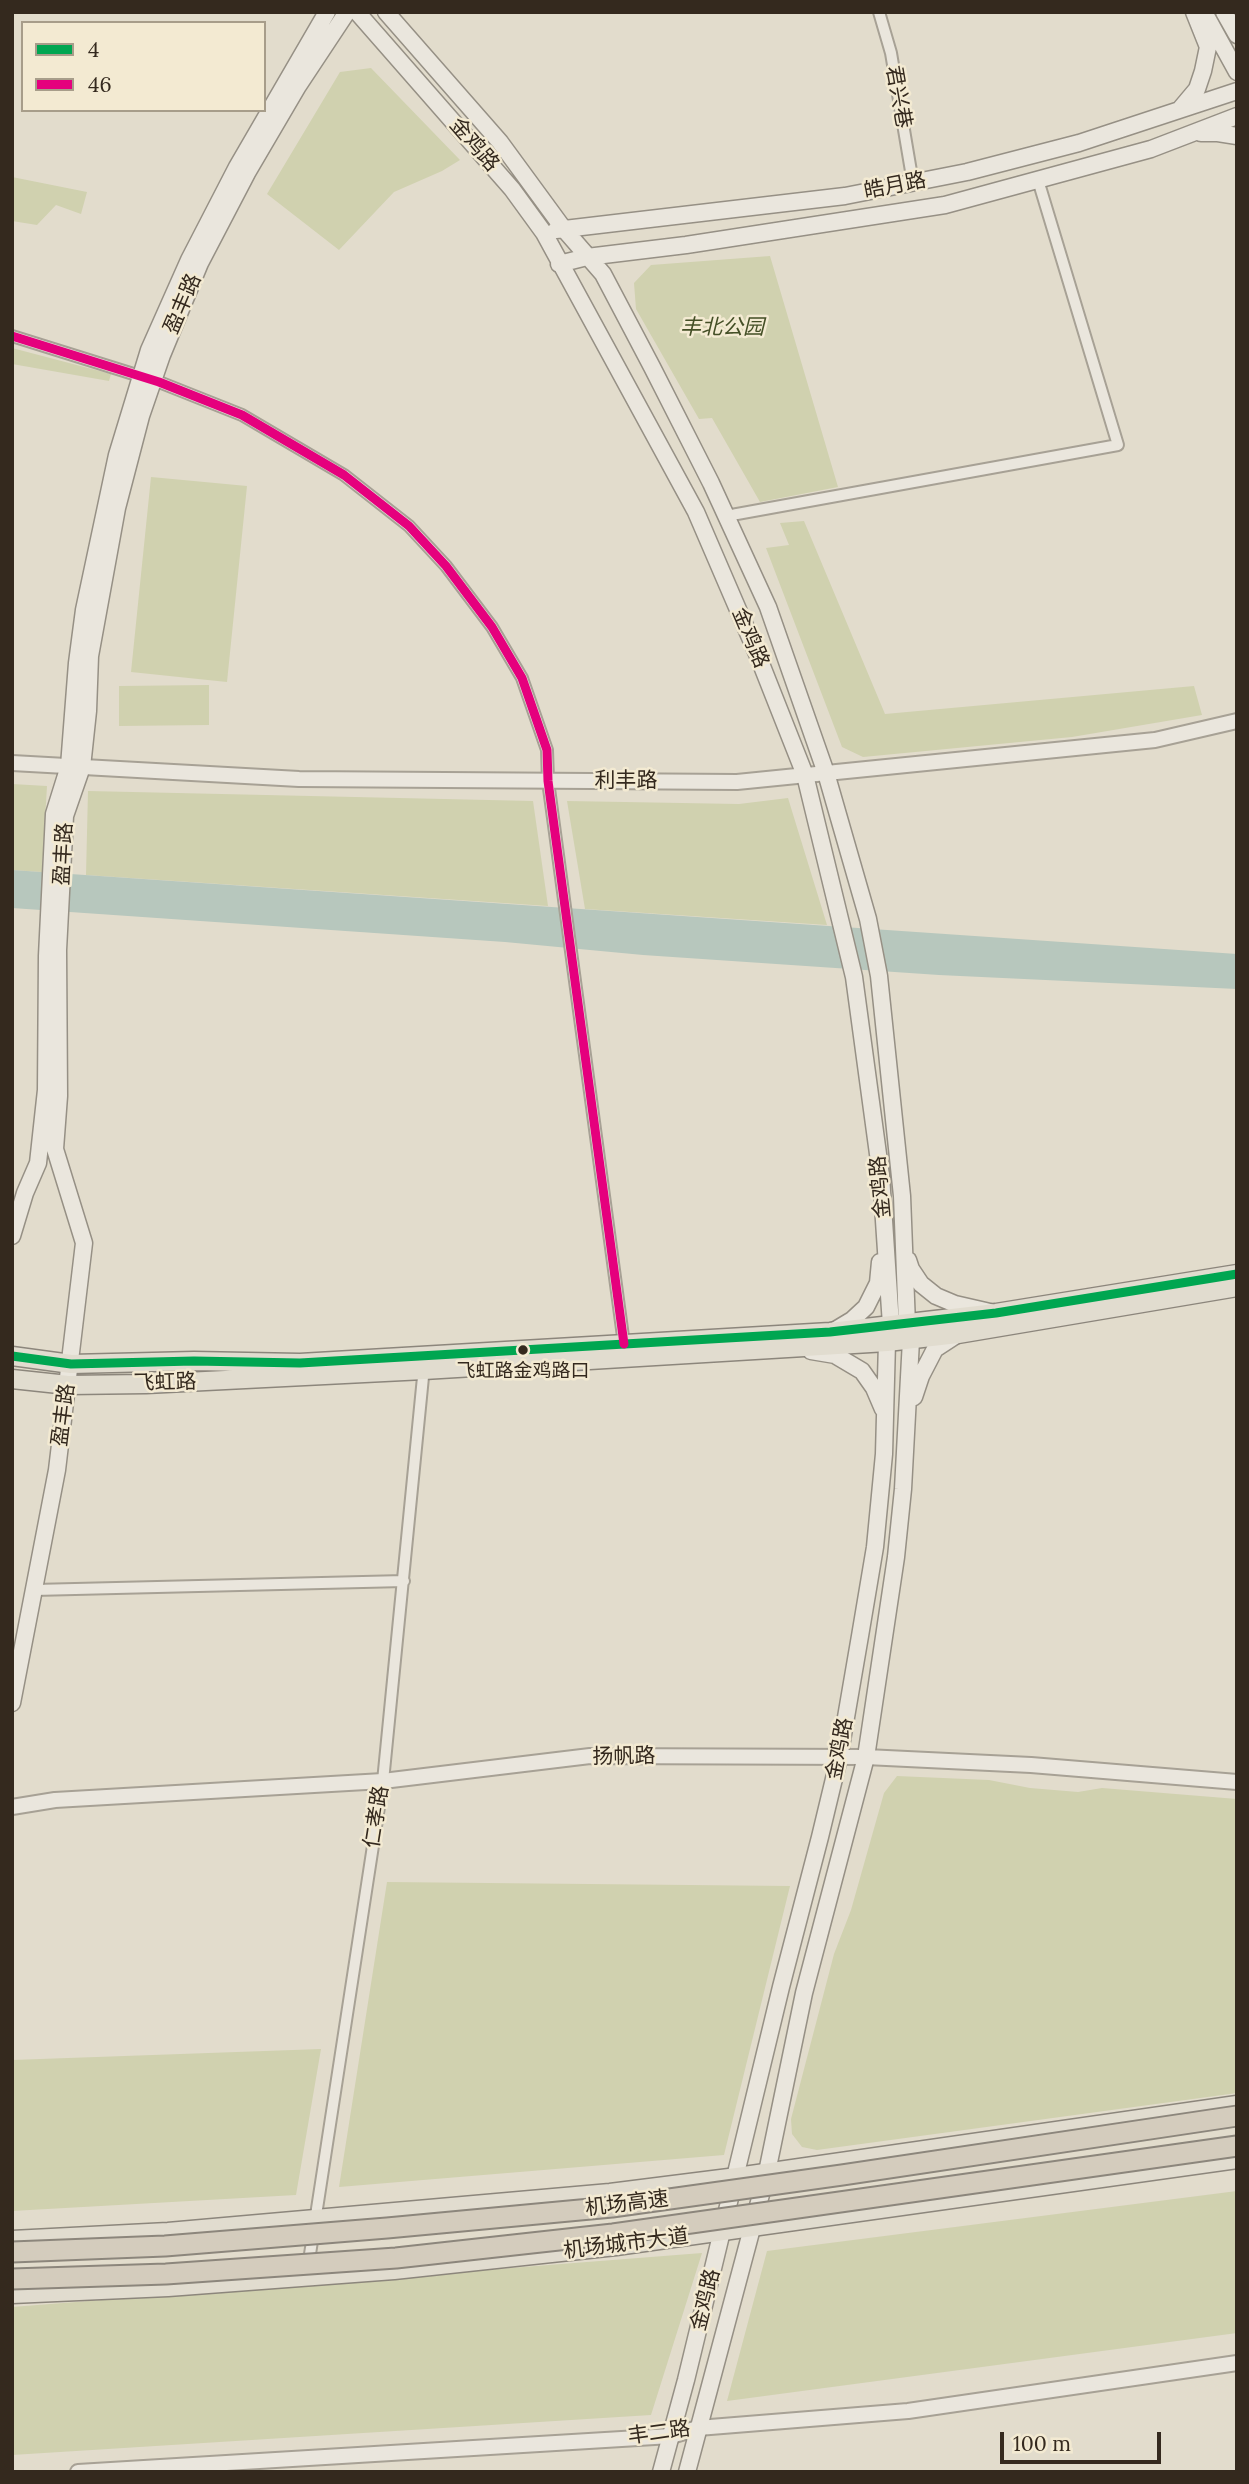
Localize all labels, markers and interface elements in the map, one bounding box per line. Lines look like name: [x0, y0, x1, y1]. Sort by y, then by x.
legend: [21, 21, 266, 112]
text: 4: [88, 36, 99, 63]
street label: 君兴巷: [880, 64, 916, 130]
text: 46: [88, 71, 112, 98]
street label: 金鸡路: [444, 113, 504, 177]
street label: 皓月路: [862, 168, 928, 204]
street label: 盈丰路: [159, 270, 207, 338]
park label: 丰北公园: [680, 315, 764, 341]
street label: 金鸡路: [726, 604, 774, 672]
street label: 利丰路: [595, 768, 657, 794]
street label: 盈丰路: [50, 822, 78, 886]
street label: 金鸡路: [866, 1155, 896, 1219]
marker: 飞虹路金鸡路口: [516, 1343, 530, 1357]
place label: 飞虹路金鸡路口: [457, 1361, 589, 1383]
street label: 飞虹路: [133, 1369, 197, 1397]
street label: 盈丰路: [48, 1382, 80, 1448]
street label: 金鸡路: [822, 1716, 858, 1782]
street label: 扬帆路: [592, 1744, 656, 1770]
street label: 仁孝路: [360, 1784, 394, 1850]
street label: 机场高速: [584, 2186, 670, 2222]
street label: 机场城市大道: [562, 2224, 690, 2264]
street label: 金鸡路: [686, 2266, 726, 2334]
street label: 丰二路: [626, 2416, 692, 2450]
scale bar: [1004, 2418, 1165, 2462]
text: 100 m: [1013, 2430, 1071, 2457]

